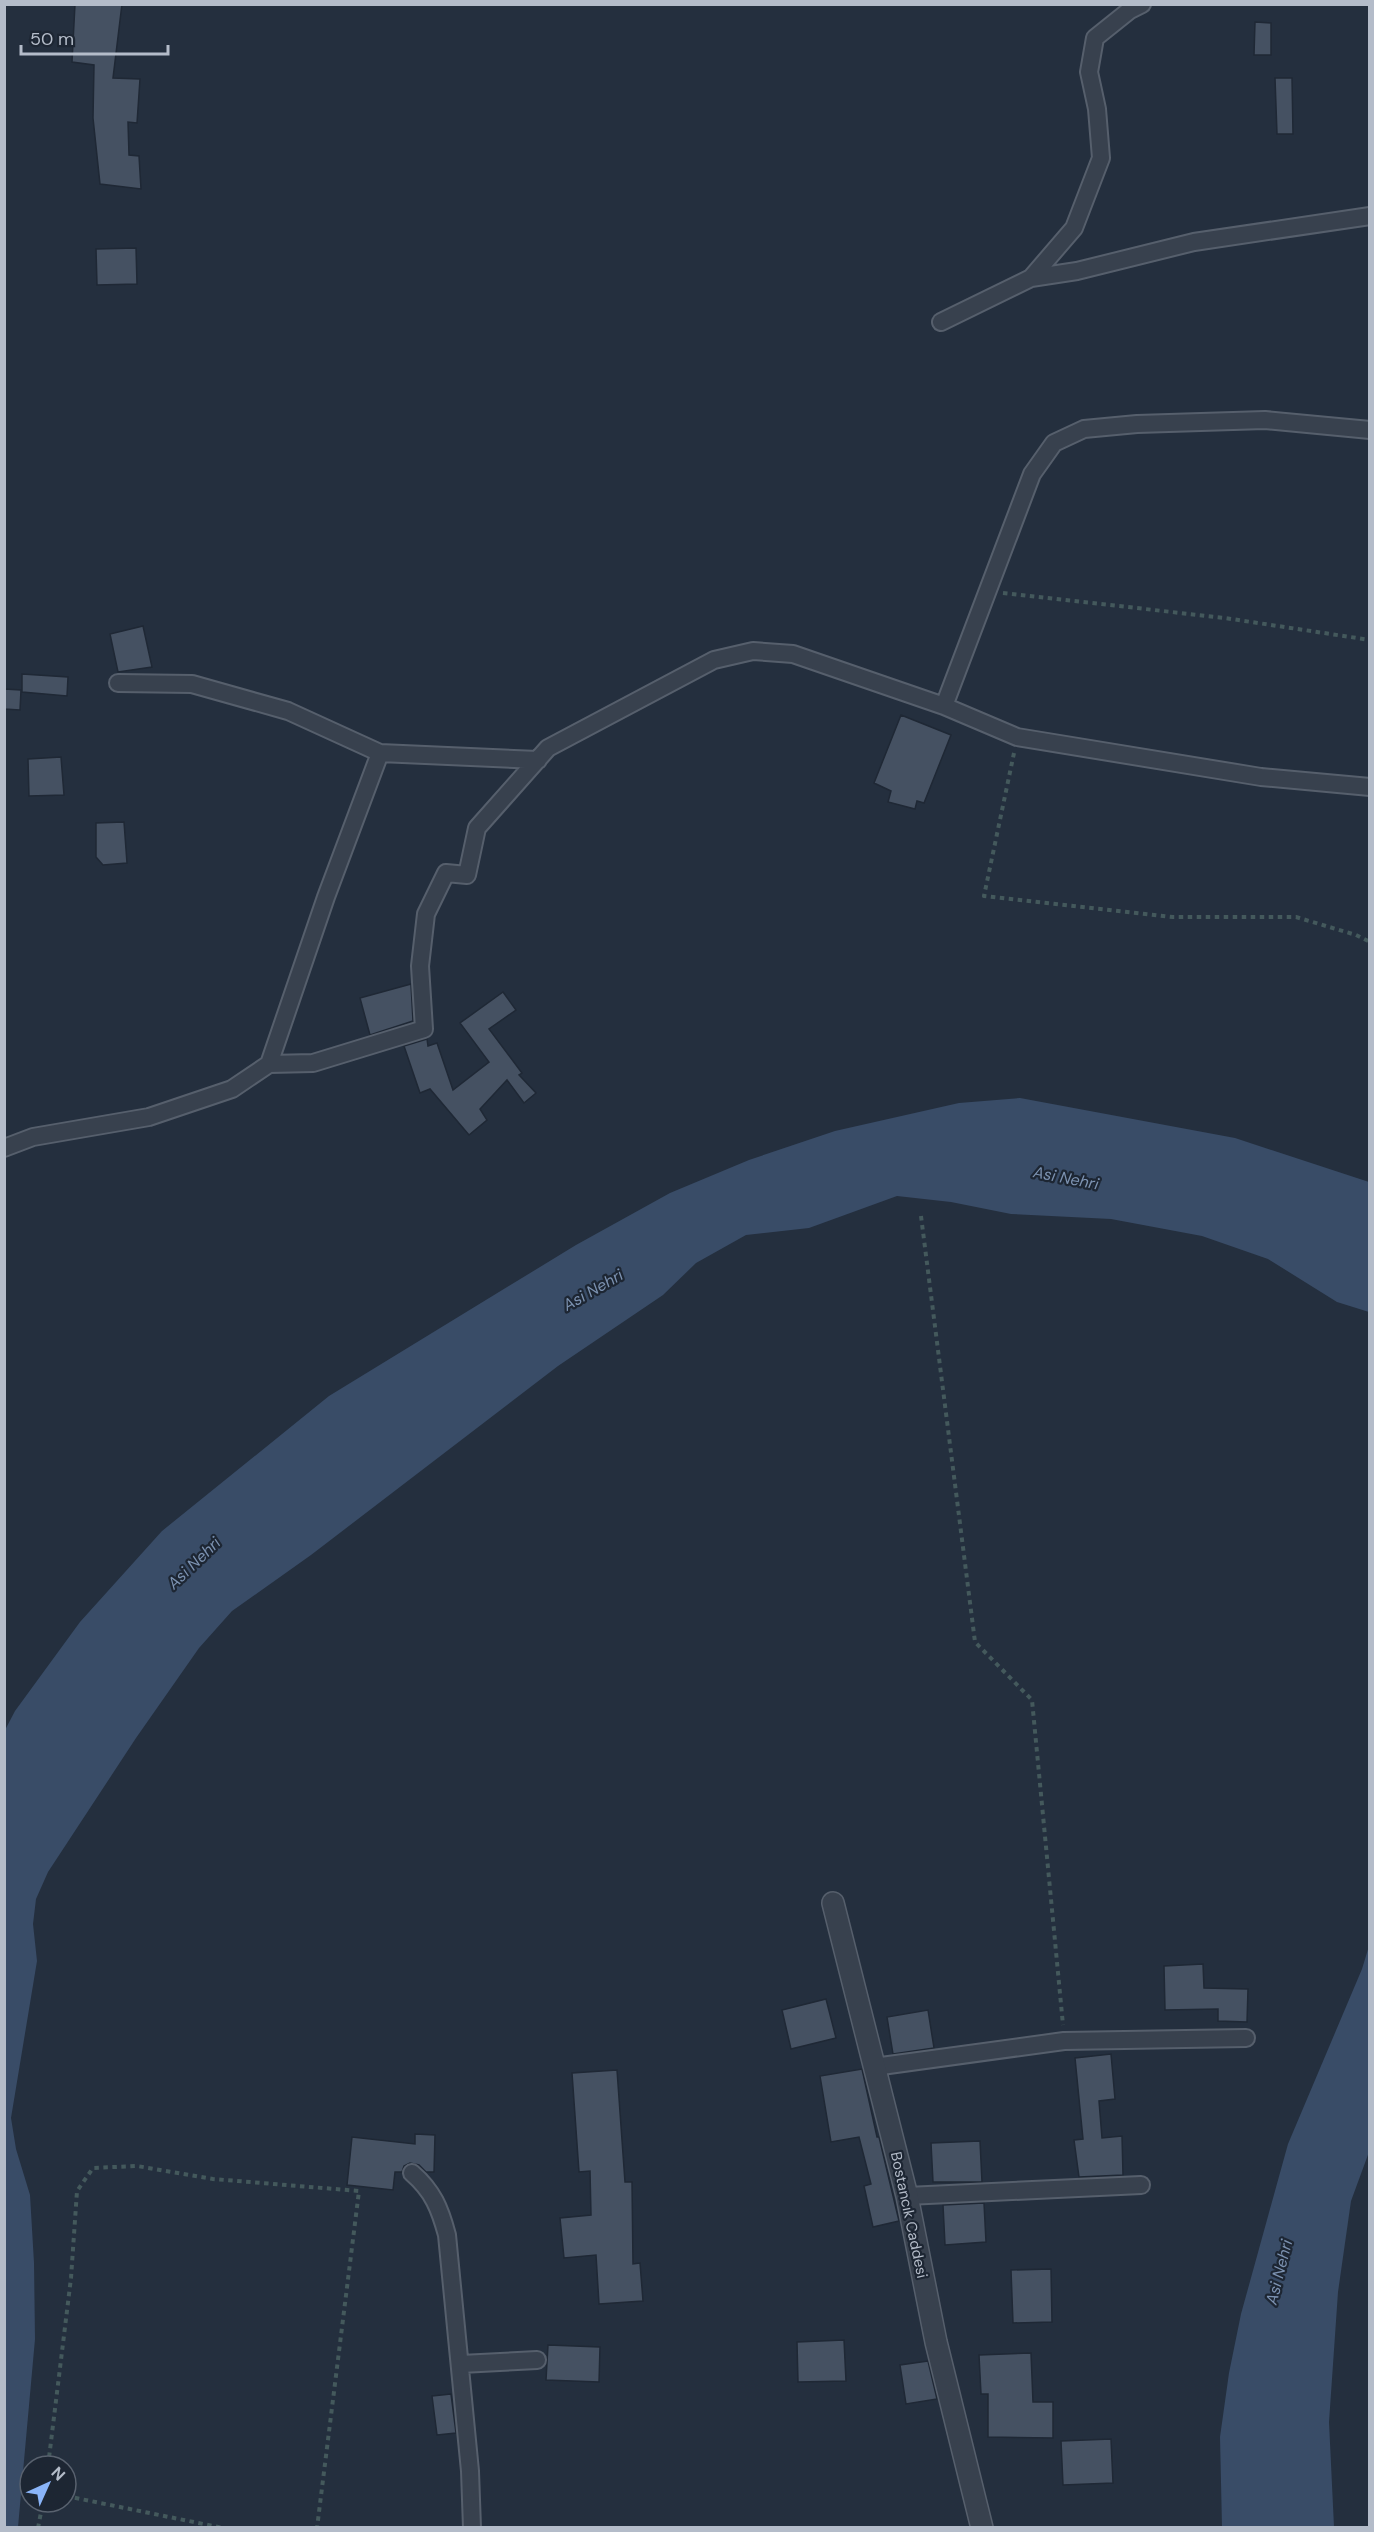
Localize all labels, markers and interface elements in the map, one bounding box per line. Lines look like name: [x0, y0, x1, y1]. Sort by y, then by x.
scale bar: [21, 18, 168, 56]
text: 50 m: [30, 27, 74, 51]
water label: Asi Nehri: [1031, 1161, 1102, 1195]
water label: Asi Nehri: [558, 1264, 628, 1316]
water label: Asi Nehri: [162, 1532, 226, 1594]
street label: Bostancık Caddesi: [886, 2150, 932, 2280]
water label: Asi Nehri: [1261, 2236, 1297, 2308]
north arrow: [18, 2454, 78, 2514]
text: N: [47, 2462, 70, 2485]

